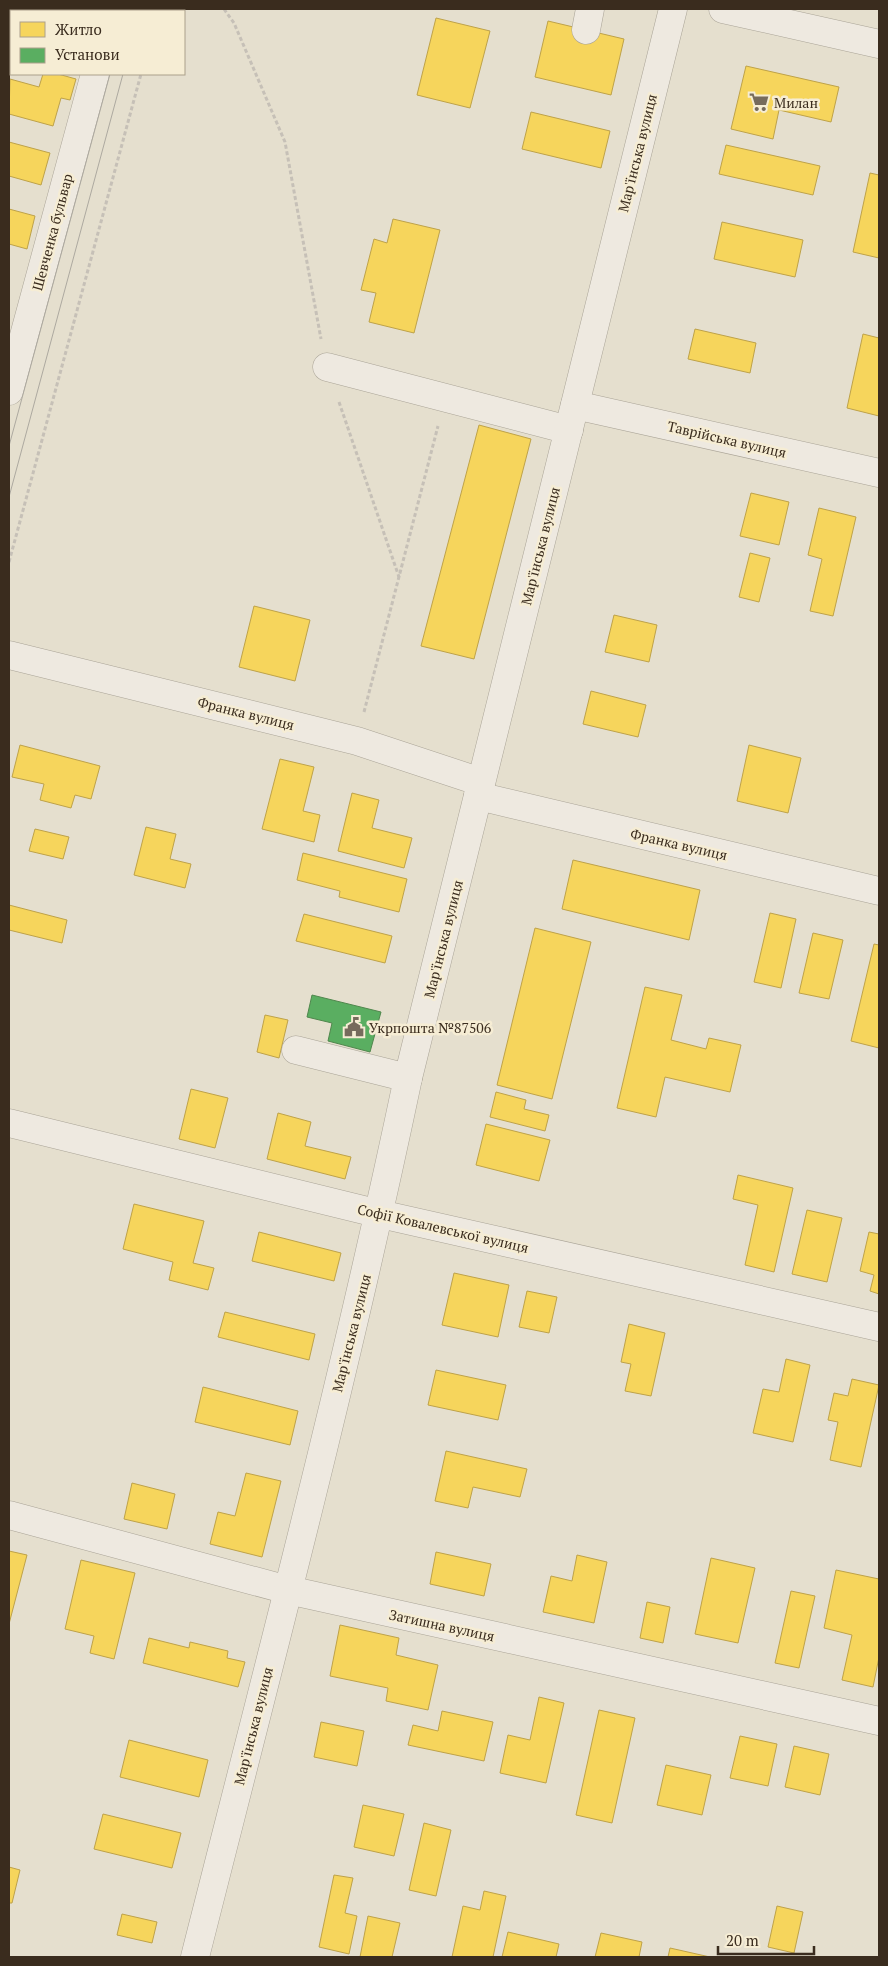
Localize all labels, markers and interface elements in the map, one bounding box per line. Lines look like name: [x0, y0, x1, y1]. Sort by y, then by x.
legend: [10, 10, 185, 75]
text: Житло: [55, 19, 102, 39]
text: Установи: [55, 44, 120, 64]
supermarket icon: Милан: [748, 91, 770, 113]
street label: Мар'їнська вулиця: [613, 92, 661, 214]
place label: Милан: [774, 93, 818, 112]
street label: Шевченка бульвар: [27, 171, 77, 293]
street label: Таврійська вулиця: [666, 416, 788, 462]
street label: Мар'їнська вулиця: [516, 485, 564, 607]
street label: Франка вулиця: [196, 692, 296, 734]
street label: Франка вулиця: [629, 824, 729, 864]
street label: Мар'їнська вулиця: [419, 878, 467, 1000]
public building icon: Укрпошта №87506: [343, 1016, 365, 1038]
place label: Укрпошта №87506: [369, 1018, 492, 1037]
street label: Софії Ковалевської вулиця: [356, 1199, 530, 1257]
street label: Мар'їнська вулиця: [327, 1272, 375, 1394]
street label: Затишна вулиця: [388, 1605, 496, 1645]
street label: Мар'їнська вулиця: [229, 1665, 277, 1787]
scale bar: [718, 1924, 814, 1956]
text: 20 m: [726, 1930, 759, 1950]

